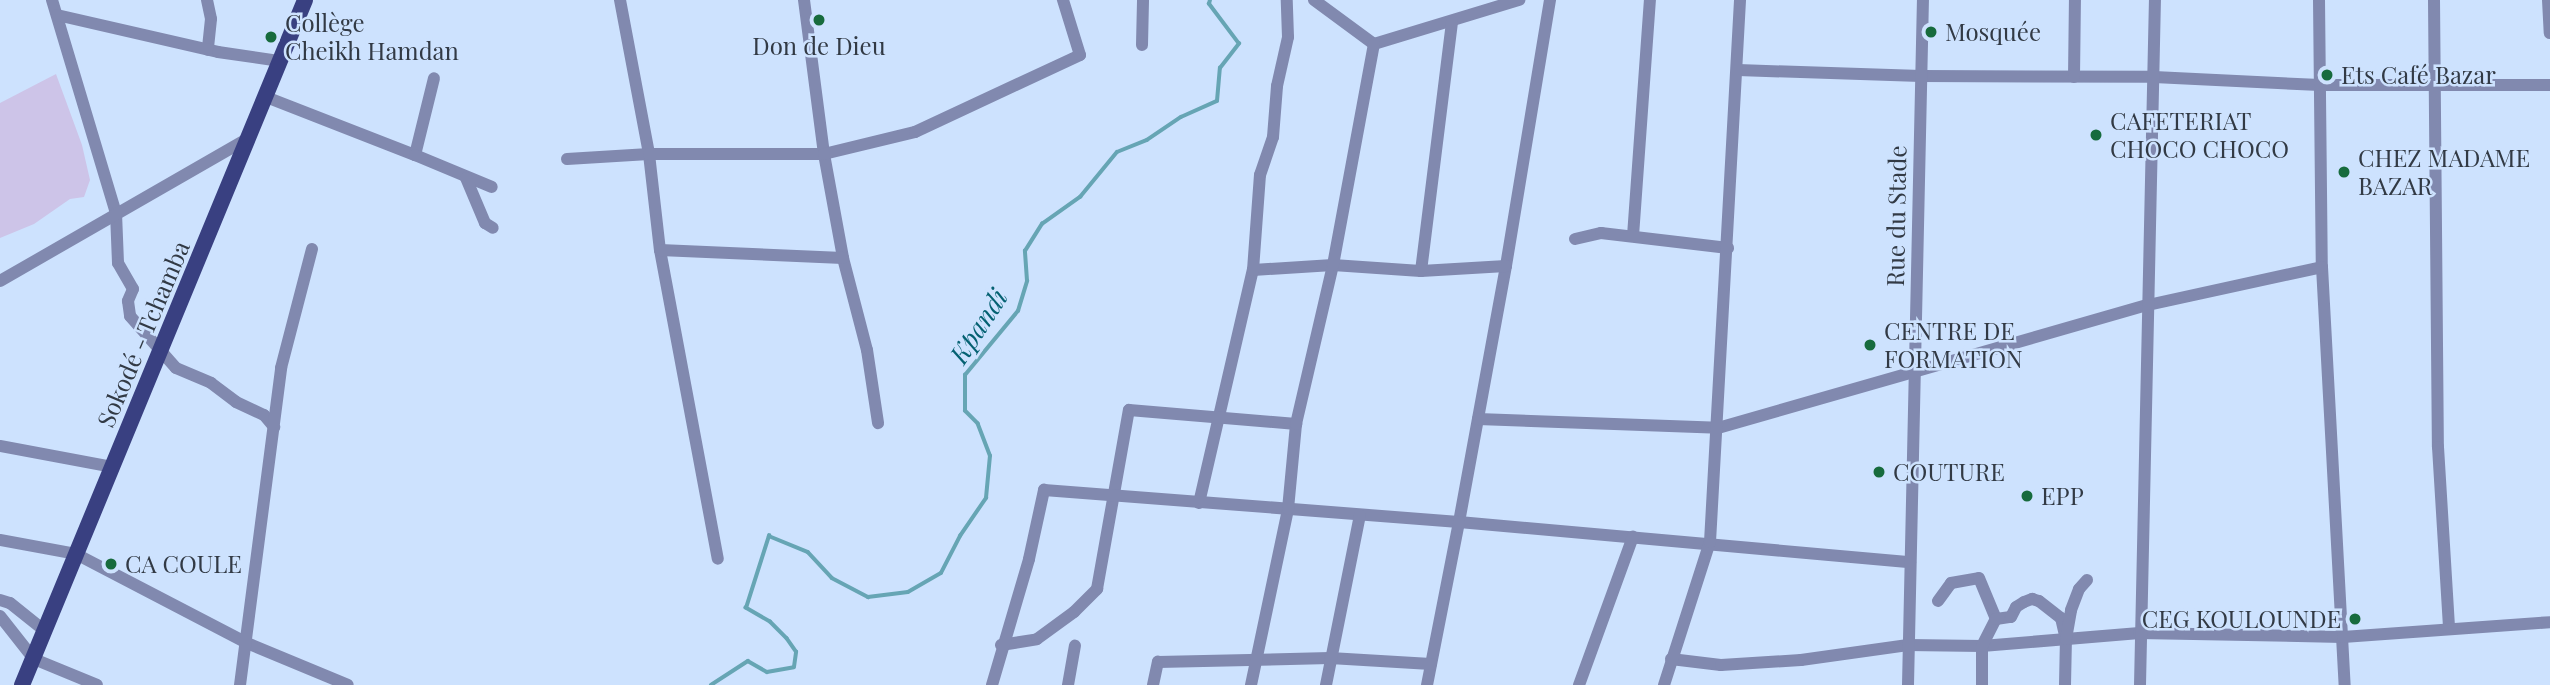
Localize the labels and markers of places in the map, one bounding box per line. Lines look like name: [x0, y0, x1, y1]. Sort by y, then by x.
place label: Collège Cheikh Hamdan: [285, 9, 459, 65]
marker: Don de Dieu: [811, 12, 827, 28]
place label: Mosquée: [1945, 18, 2041, 46]
marker: Mosquée: [1923, 24, 1939, 40]
marker: Collège Cheikh Hamdan: [263, 29, 279, 45]
place label: Don de Dieu: [752, 32, 886, 60]
place label: Ets Café Bazar: [2341, 61, 2496, 89]
marker: Ets Café Bazar: [2319, 67, 2335, 83]
place label: CAFETERIAT CHOCO CHOCO: [2110, 107, 2289, 163]
marker: CAFETERIAT CHOCO CHOCO: [2088, 127, 2104, 143]
place label: CHEZ MADAME BAZAR: [2358, 144, 2530, 200]
marker: CHEZ MADAME BAZAR: [2336, 164, 2352, 180]
place label: CENTRE DE FORMATION: [1884, 317, 2023, 373]
marker: CENTRE DE FORMATION: [1862, 337, 1878, 353]
place label: COUTURE: [1893, 458, 2005, 486]
marker: COUTURE: [1871, 464, 1887, 480]
place label: EPP: [2041, 482, 2084, 510]
marker: EPP: [2019, 488, 2035, 504]
place label: CA COULE: [125, 550, 242, 578]
marker: CA COULE: [103, 556, 119, 572]
place label: CEG KOULOUNDE: [2142, 605, 2341, 633]
marker: CEG KOULOUNDE: [2347, 611, 2363, 627]

